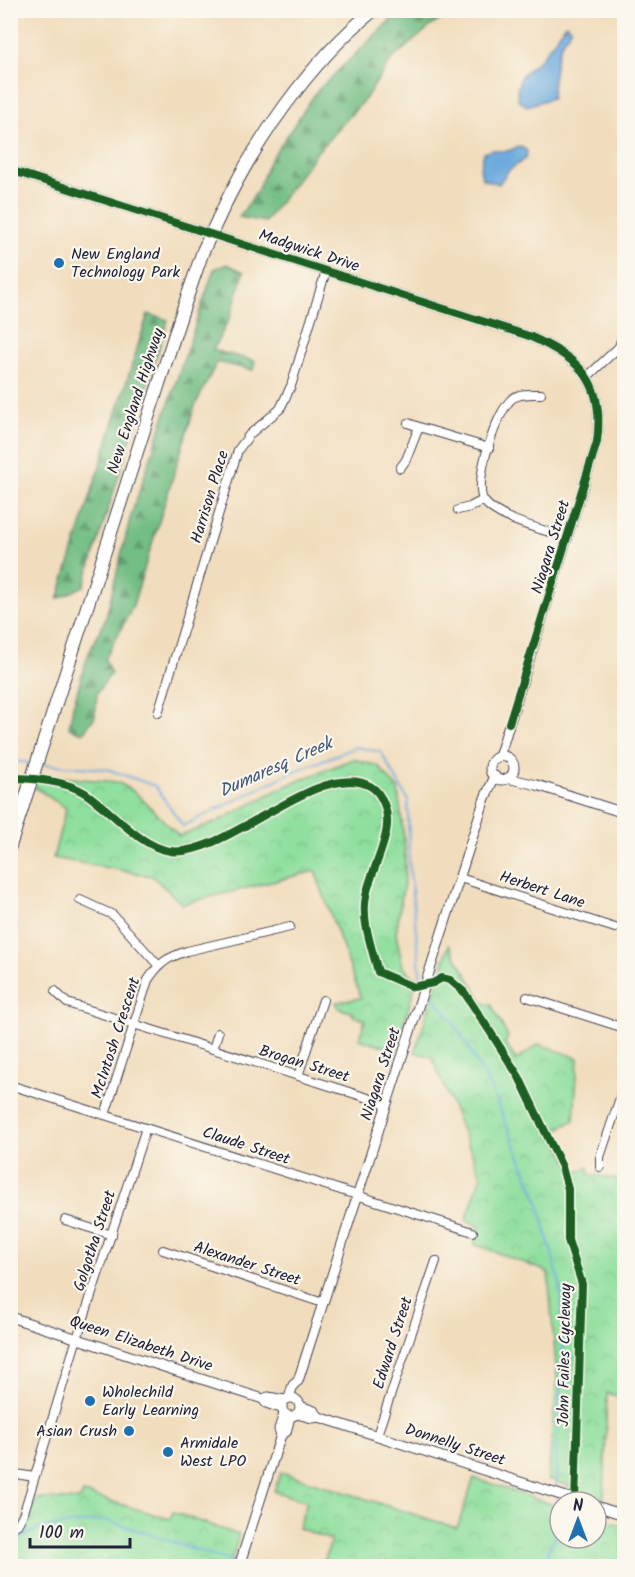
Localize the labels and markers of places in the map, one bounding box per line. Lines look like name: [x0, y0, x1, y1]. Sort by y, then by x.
place label: New England Technology Park: [71, 242, 180, 285]
marker: New England Technology Park: [52, 256, 66, 270]
place label: Wholechild Early Learning: [102, 1380, 199, 1423]
marker: Wholechild Early Learning: [83, 1394, 97, 1408]
place label: Asian Crush: [36, 1419, 117, 1444]
marker: Asian Crush: [122, 1424, 136, 1438]
place label: Armidale West LPO: [180, 1431, 247, 1474]
marker: Armidale West LPO: [161, 1445, 175, 1459]

